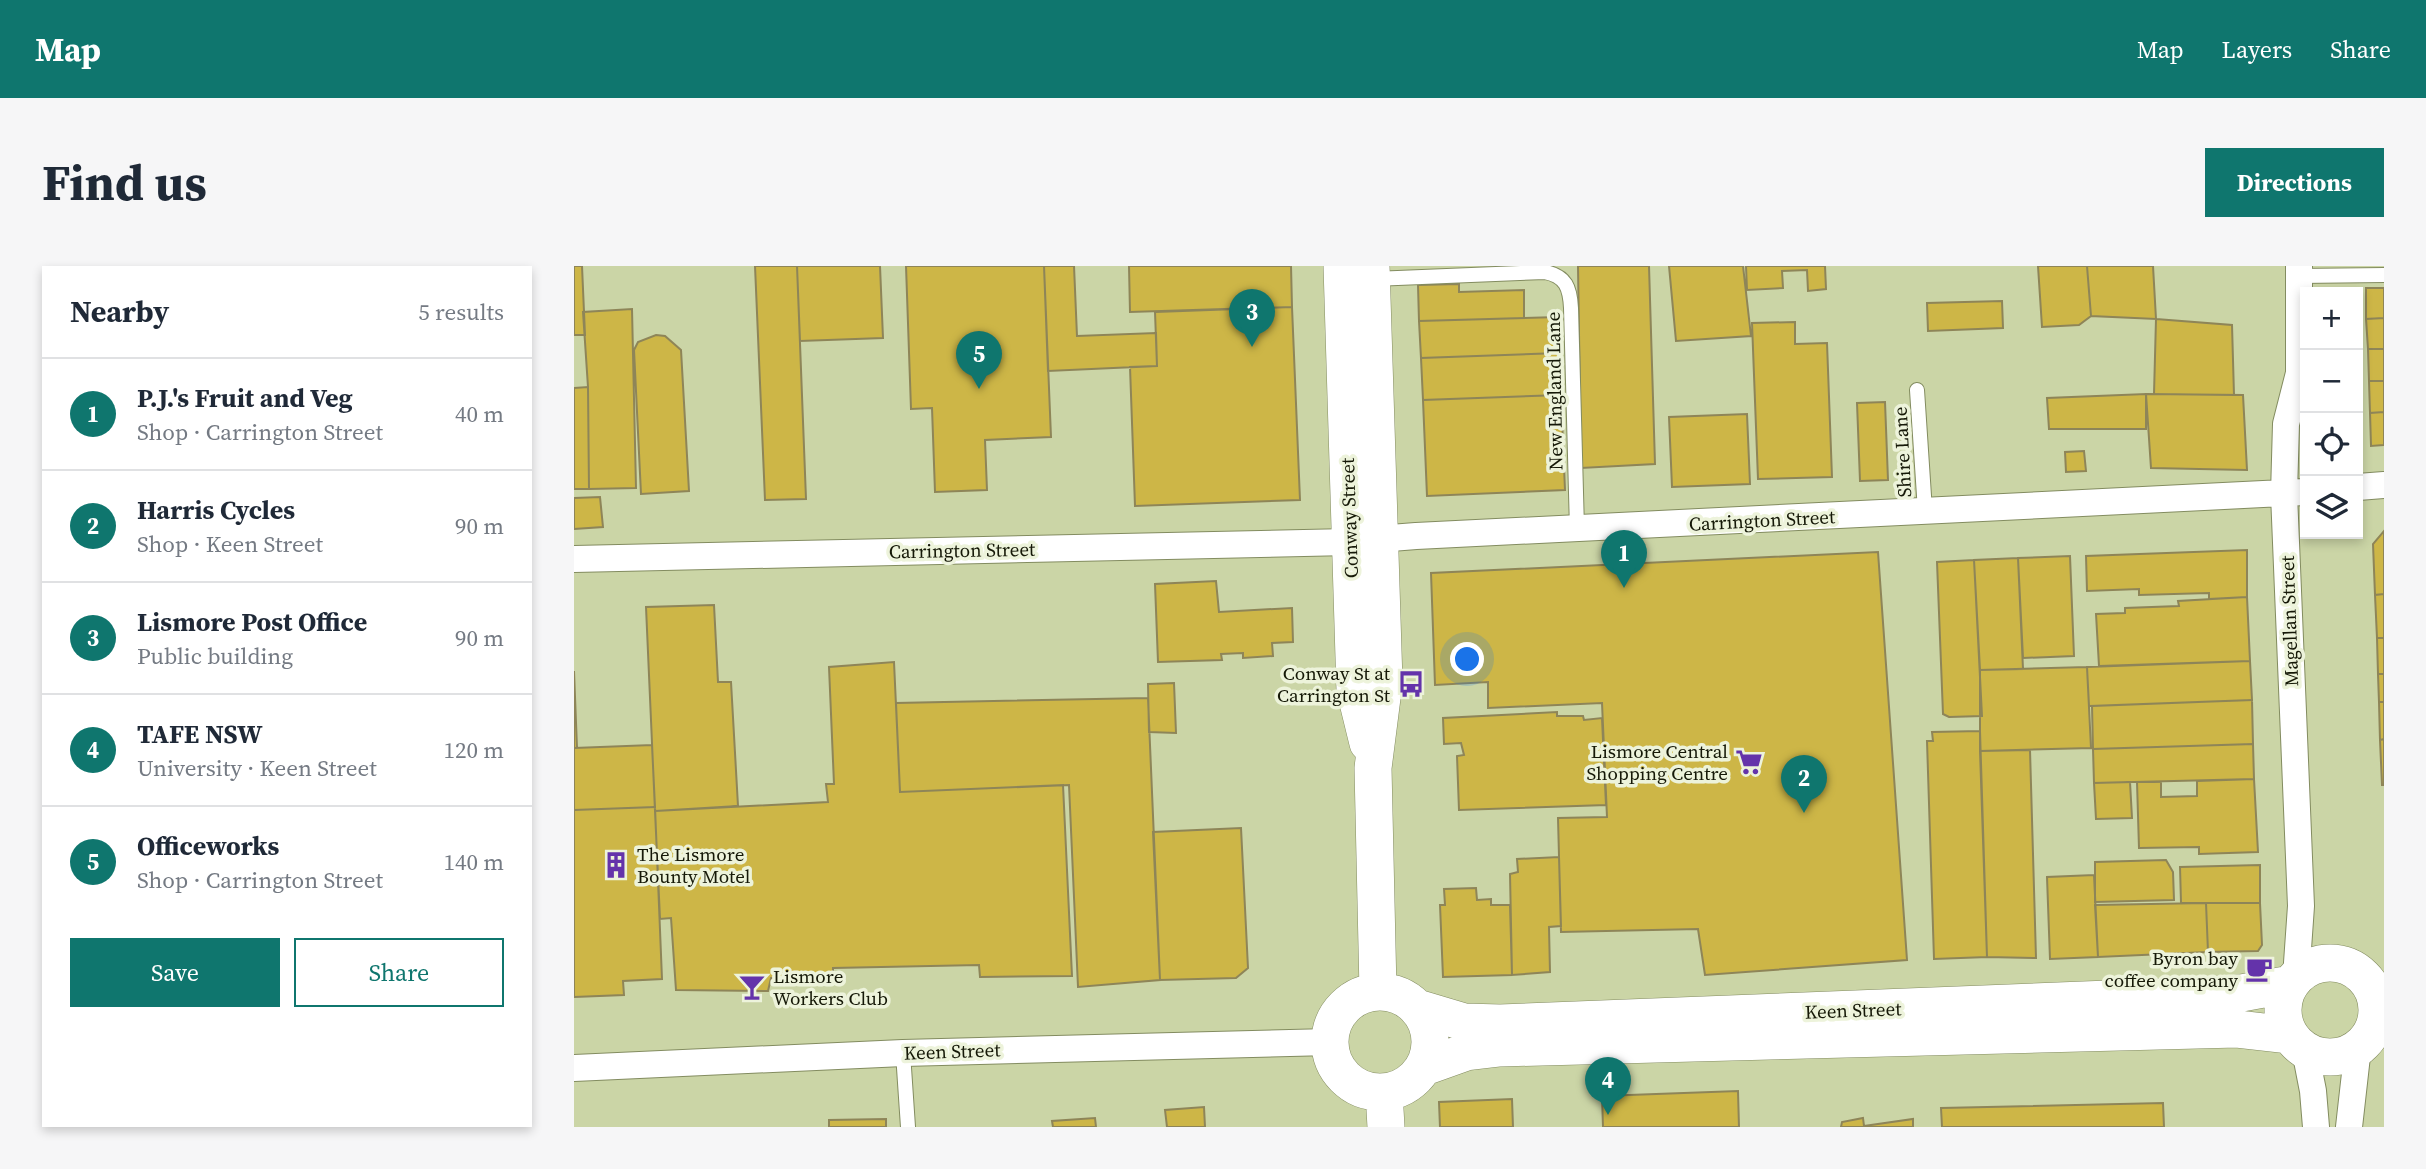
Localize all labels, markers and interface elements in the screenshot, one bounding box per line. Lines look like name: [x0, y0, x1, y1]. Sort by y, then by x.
text: Map: [35, 27, 101, 72]
text: Map: [2137, 33, 2184, 66]
text: Layers: [2222, 33, 2292, 66]
text: Share: [2330, 33, 2391, 66]
button: Directions: [2205, 148, 2384, 217]
text: Find us: [42, 149, 207, 216]
map controls: [2300, 287, 2363, 539]
button: +: [2300, 287, 2363, 350]
pin: 3: [1229, 289, 1275, 347]
text: Nearby: [70, 291, 169, 332]
text: 5 results: [418, 296, 504, 328]
street label: New England Lane: [1540, 311, 1568, 471]
pin: 5: [956, 331, 1002, 389]
button: −: [2300, 350, 2363, 413]
text: P.J.'s Fruit and Veg: [137, 380, 353, 416]
text: 1: [87, 398, 99, 430]
text: 40 m: [455, 398, 504, 430]
street label: Shire Lane: [1887, 406, 1917, 498]
button: locate: [2300, 413, 2363, 476]
text: Shop · Carrington Street: [137, 416, 383, 448]
street label: Conway Street: [1334, 457, 1364, 579]
button: layers: [2300, 476, 2363, 539]
text: Harris Cycles: [137, 492, 295, 528]
street label: Carrington Street: [1688, 503, 1837, 537]
text: 2: [87, 510, 99, 542]
text: 90 m: [455, 510, 504, 542]
text: Shop · Keen Street: [137, 528, 323, 560]
pin: 1: [1601, 530, 1647, 588]
street label: Carrington Street: [889, 536, 1036, 564]
street label: Magellan Street: [2274, 554, 2304, 687]
text: Lismore Post Office: [137, 604, 367, 640]
text: 3: [87, 622, 99, 654]
text: 90 m: [455, 622, 504, 654]
text: Public building: [137, 640, 293, 672]
your location: [1450, 642, 1484, 676]
place label: Conway St at Carrington St: [1277, 660, 1391, 708]
bus stop icon: Conway St at Carrington St: [1396, 669, 1426, 699]
text: TAFE NSW: [137, 716, 263, 752]
text: 4: [87, 734, 99, 766]
text: 120 m: [443, 734, 504, 766]
place label: Lismore Central Shopping Centre: [1587, 738, 1728, 786]
supermarket icon: Lismore Central Shopping Centre: [1734, 747, 1764, 777]
text: University · Keen Street: [137, 752, 377, 784]
pin: 2: [1781, 755, 1827, 813]
text: Officeworks: [137, 828, 279, 864]
place label: The Lismore Bounty Motel: [637, 841, 751, 889]
text: 5: [87, 846, 99, 878]
text: 140 m: [443, 846, 504, 878]
building icon: The Lismore Bounty Motel: [601, 850, 631, 880]
text: Shop · Carrington Street: [137, 864, 383, 896]
button: Save: [70, 938, 280, 1007]
button: Share: [294, 938, 504, 1007]
place label: Byron bay coffee company: [2104, 945, 2238, 993]
cafe icon: Byron bay coffee company: [2244, 954, 2274, 984]
place label: Lismore Workers Club: [773, 963, 888, 1011]
bar icon: Lismore Workers Club: [737, 972, 767, 1002]
street label: Keen Street: [1804, 995, 1903, 1025]
street label: Keen Street: [903, 1036, 1002, 1066]
pin: 4: [1585, 1057, 1631, 1115]

